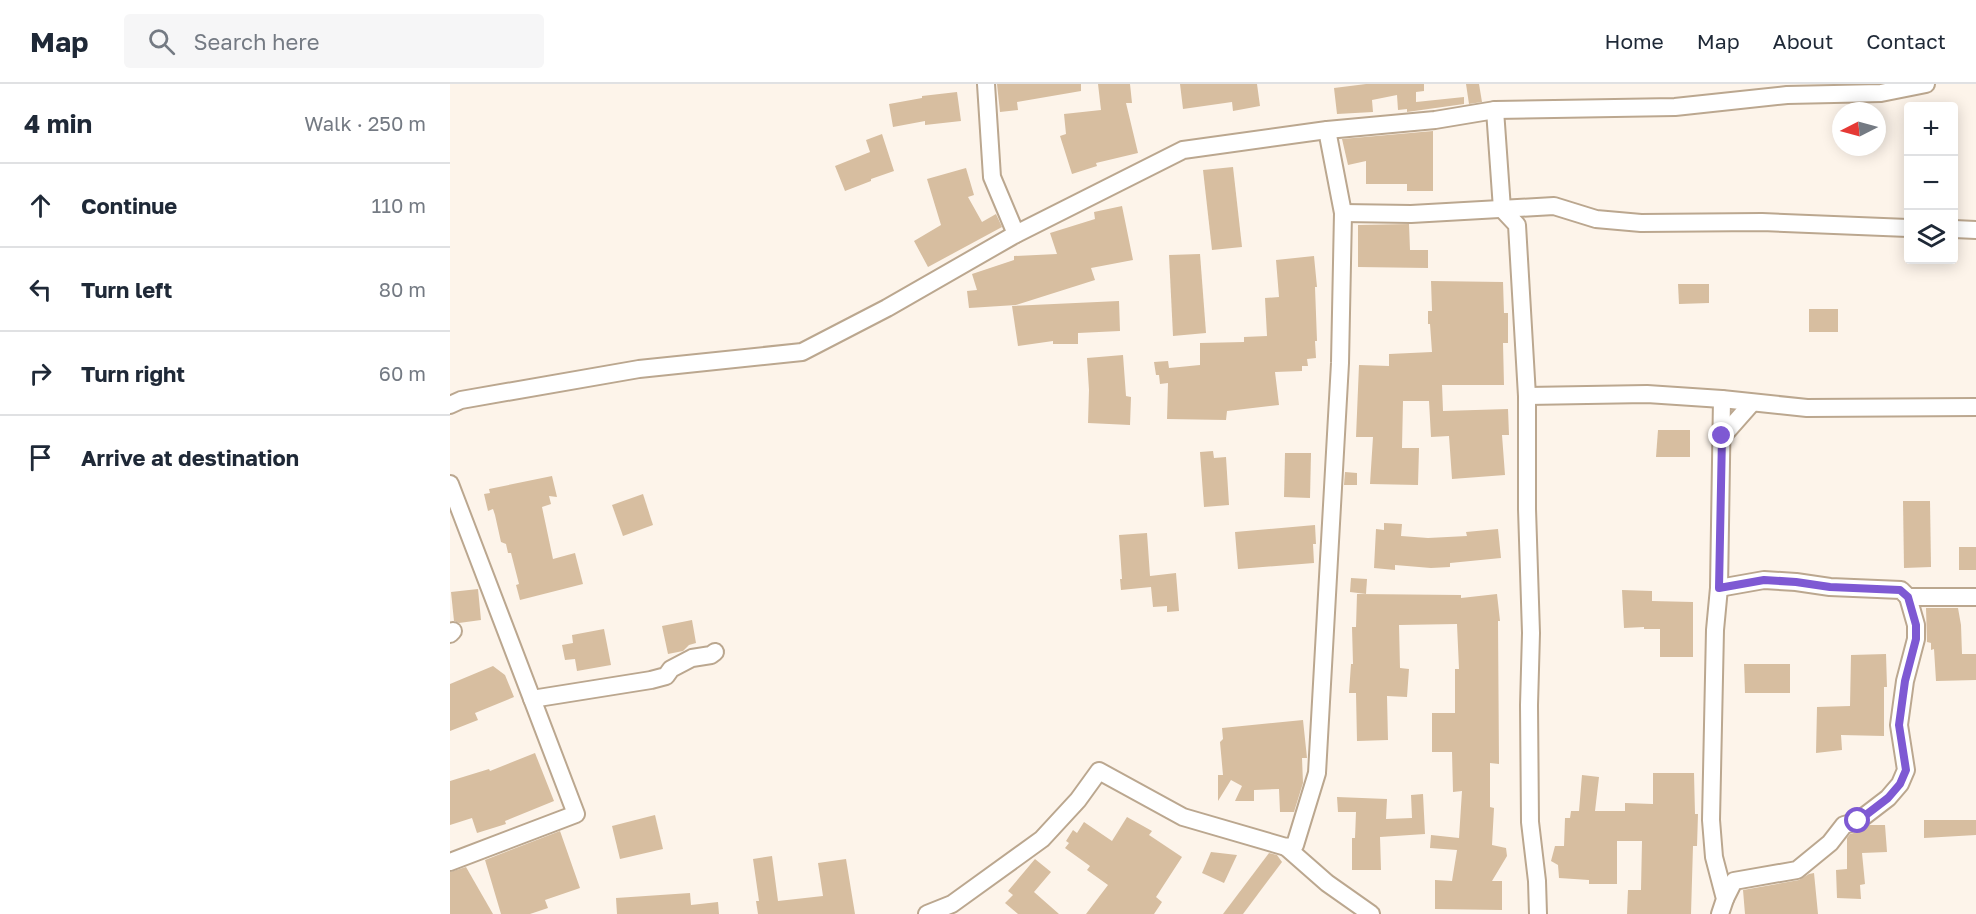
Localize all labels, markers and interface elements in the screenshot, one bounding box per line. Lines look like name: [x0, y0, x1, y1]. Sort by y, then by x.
search box: [124, 14, 544, 68]
text: Map: [30, 25, 88, 58]
icon: search: [145, 25, 178, 58]
text: Search here: [193, 28, 319, 55]
text: Home: [1604, 28, 1664, 54]
text: Map: [1697, 28, 1740, 54]
text: About: [1773, 28, 1833, 54]
text: Contact: [1866, 28, 1946, 54]
north arrow: [1832, 102, 1886, 156]
map controls: [1904, 102, 1958, 264]
button: +: [1904, 102, 1958, 156]
text: 4 min: [24, 108, 92, 139]
text: Walk · 250 m: [304, 111, 426, 135]
button: −: [1904, 156, 1958, 210]
icon: ahead: [24, 189, 57, 222]
text: Continue: [81, 192, 177, 219]
text: 110 m: [372, 193, 426, 217]
button: layers: [1904, 210, 1958, 264]
icon: left: [24, 273, 57, 306]
text: Turn left: [81, 276, 172, 303]
text: 80 m: [379, 277, 426, 301]
icon: right: [24, 357, 57, 390]
text: Turn right: [81, 360, 185, 387]
text: 60 m: [379, 361, 426, 385]
route end: [1708, 422, 1734, 448]
icon: arrive: [24, 441, 57, 474]
text: Arrive at destination: [81, 444, 299, 471]
route start: [1844, 807, 1870, 833]

